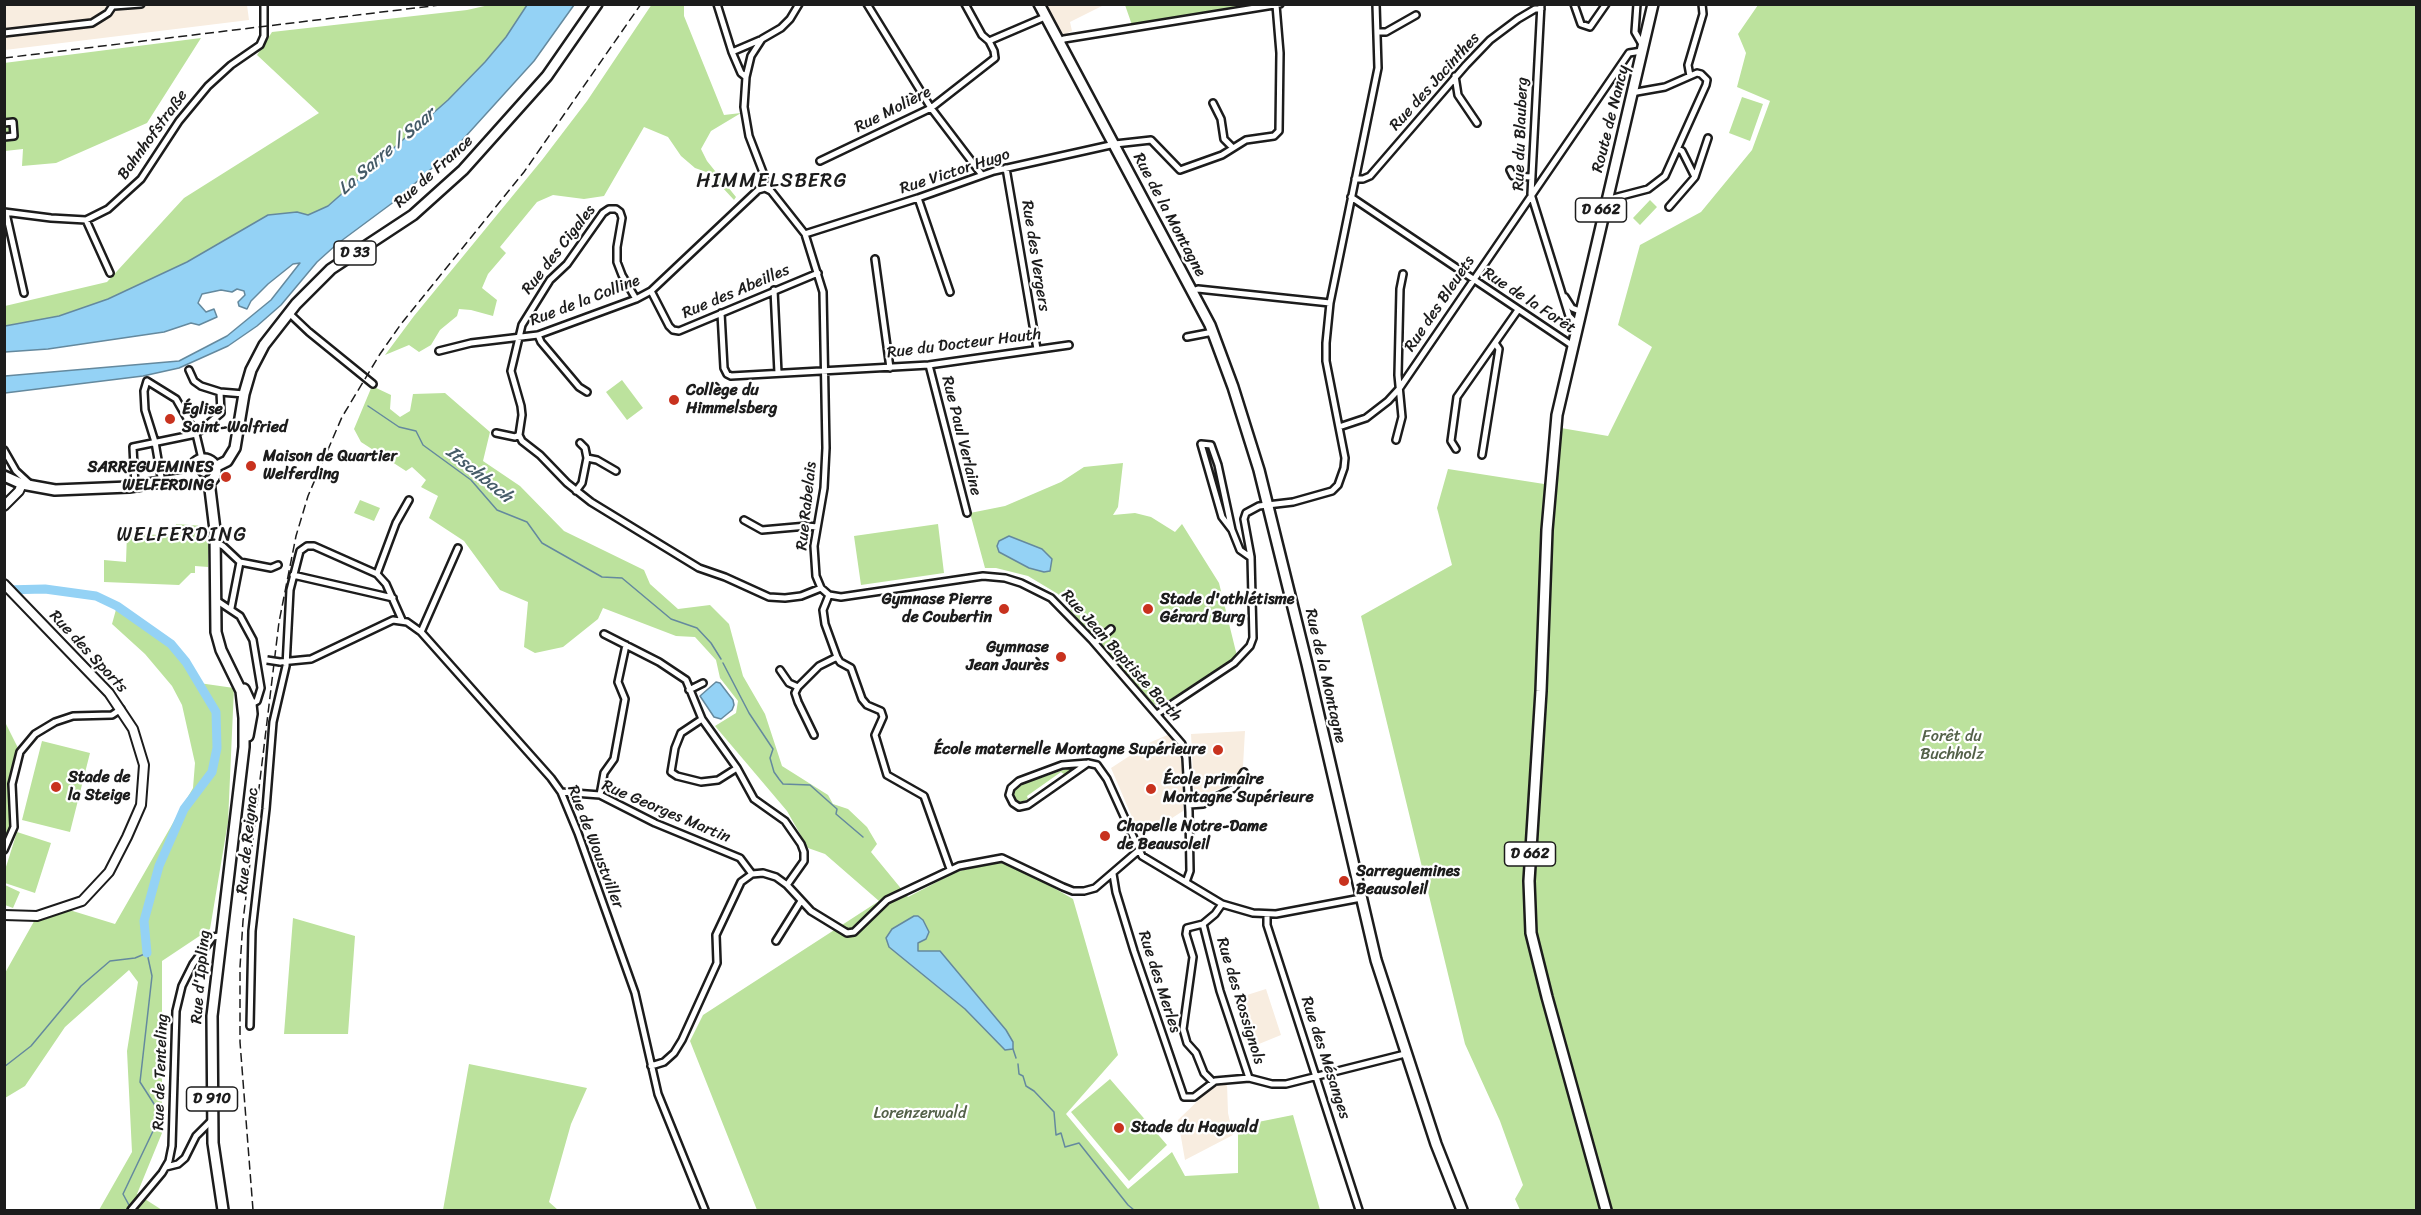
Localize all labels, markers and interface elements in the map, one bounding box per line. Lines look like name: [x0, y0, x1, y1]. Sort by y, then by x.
street label: Rue des Jacinthes: [1386, 29, 1484, 135]
street label: Route de Nancy: [1588, 63, 1634, 175]
street label: Rue du Blauberg: [1509, 77, 1533, 191]
street label: Rue Molière: [852, 83, 934, 137]
street label: Bahnhofstraße: [114, 86, 192, 184]
water label: La Sarre / Saar: [334, 104, 440, 200]
street label: Rue de France: [391, 132, 477, 212]
street label: Rue Victor Hugo: [898, 145, 1012, 199]
street label: Rue de la Montagne: [1128, 150, 1210, 280]
district label: HIMMELSBERG: [695, 170, 849, 194]
road number: D 662: [1576, 198, 1626, 222]
street label: Rue des Vergers: [1017, 199, 1053, 313]
street label: Rue des Cigales: [518, 201, 600, 299]
road number: D 33: [334, 241, 376, 265]
street label: Rue des Bleuets: [1401, 252, 1479, 356]
street label: Rue des Abeilles: [679, 261, 793, 323]
street label: Rue de la Forêt: [1479, 264, 1579, 338]
street label: Rue de la Colline: [527, 271, 643, 331]
street label: Rue du Docteur Hauth: [886, 325, 1042, 363]
street label: Rue Paul Verlaine: [937, 374, 985, 498]
place label: Collège du Himmelsberg: [686, 381, 777, 419]
marker: Collège du Himmelsberg: [667, 393, 681, 407]
place label: Église Saint-Walfried: [182, 400, 287, 438]
marker: Église Saint-Walfried: [163, 412, 177, 426]
water label: Itschbach: [442, 442, 516, 508]
place label: Maison de Quartier Welferding: [263, 447, 397, 485]
place label: SARREGUEMINES WELFERDING: [88, 458, 214, 496]
marker: Maison de Quartier Welferding: [244, 459, 258, 473]
street label: Rue Rabelais: [793, 461, 821, 551]
marker: SARREGUEMINES WELFERDING: [219, 470, 233, 484]
district label: WELFERDING: [117, 524, 247, 548]
street label: Rue Jean Baptiste Barth: [1057, 586, 1185, 726]
place label: Gymnase Pierre de Coubertin: [882, 590, 992, 628]
place label: Stade d'athlétisme Gérard Burg: [1160, 590, 1294, 628]
marker: Gymnase Pierre de Coubertin: [997, 602, 1011, 616]
marker: Stade d'athlétisme Gérard Burg: [1141, 602, 1155, 616]
street label: Rue des Sports: [45, 607, 131, 697]
street label: Rue de la Montagne: [1300, 607, 1350, 745]
place label: Gymnase Jean Jaurès: [966, 638, 1049, 676]
marker: Gymnase Jean Jaurès: [1054, 650, 1068, 664]
park label: Forêt du Buchholz: [1920, 727, 1984, 765]
place label: École maternelle Montagne Supérieure: [933, 740, 1206, 760]
marker: École maternelle Montagne Supérieure: [1211, 743, 1225, 757]
place label: Stade de la Steige: [68, 768, 131, 806]
place label: École primaire Montagne Supérieure: [1163, 770, 1314, 808]
street label: Rue Georges Martin: [599, 776, 733, 848]
marker: Stade de la Steige: [49, 780, 63, 794]
marker: École primaire Montagne Supérieure: [1144, 782, 1158, 796]
street label: Rue de Woustviller: [563, 783, 627, 911]
street label: Rue de Reignac: [233, 787, 263, 895]
place label: Chapelle Notre-Dame de Beausoleil: [1117, 817, 1268, 855]
marker: Chapelle Notre-Dame de Beausoleil: [1098, 829, 1112, 843]
road number: D 662: [1504, 842, 1556, 866]
place label: Sarreguemines Beausoleil: [1356, 862, 1460, 900]
marker: Sarreguemines Beausoleil: [1337, 874, 1351, 888]
street label: Rue d'Ippling: [187, 929, 215, 1025]
street label: Rue des Merles: [1133, 929, 1185, 1035]
street label: Rue des Rossignols: [1212, 935, 1268, 1067]
street label: Rue des Mésanges: [1296, 994, 1354, 1122]
street label: Rue de Tenteling: [149, 1013, 173, 1131]
road number: D 910: [186, 1087, 238, 1111]
park label: Lorenzerwald: [874, 1104, 966, 1124]
place label: Stade du Hagwald: [1131, 1118, 1258, 1138]
marker: Stade du Hagwald: [1112, 1121, 1126, 1135]

